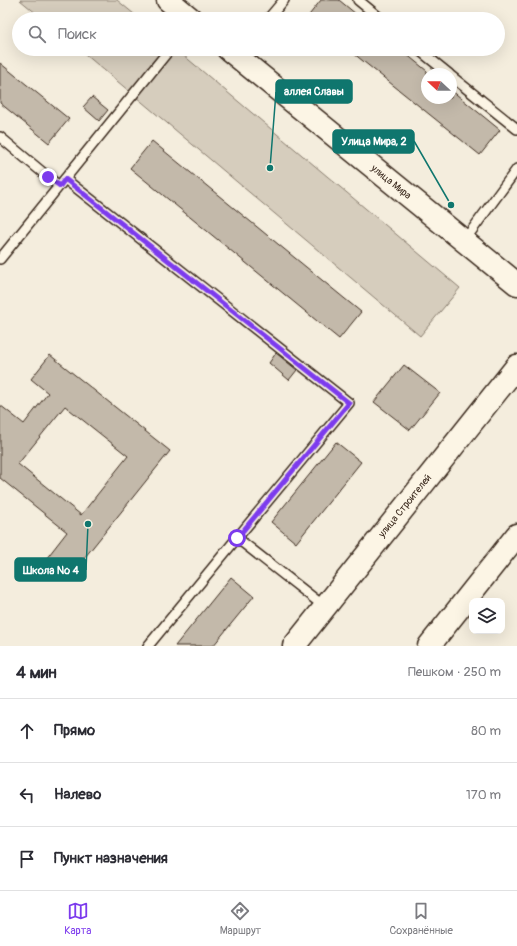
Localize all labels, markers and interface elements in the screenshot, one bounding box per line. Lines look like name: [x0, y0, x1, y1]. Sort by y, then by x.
search box: [12, 12, 505, 56]
icon: search: [26, 23, 48, 45]
text: Поиск: [58, 25, 97, 44]
north arrow: [421, 68, 457, 104]
callout: аллея Славы: [276, 80, 352, 103]
text: аллея Славы: [284, 85, 344, 98]
callout: Улица Мира, 2: [333, 130, 414, 153]
text: Улица Мира, 2: [341, 135, 407, 148]
street label: улица Мира: [368, 162, 414, 202]
route end: [39, 168, 57, 186]
street label: улица Строителей: [375, 472, 434, 541]
route start: [228, 529, 246, 547]
callout: Школа № 4: [15, 558, 86, 581]
text: Школа № 4: [22, 564, 80, 577]
map controls: [469, 598, 505, 634]
button: layers: [469, 598, 505, 634]
text: 4 мин: [16, 662, 57, 683]
text: Пешком · 250 m: [408, 664, 501, 680]
icon: ahead: [16, 720, 38, 742]
text: Прямо: [54, 721, 95, 740]
text: 80 m: [471, 723, 501, 739]
icon: left: [16, 784, 38, 806]
text: Налево: [54, 785, 101, 804]
text: 170 m: [466, 787, 501, 803]
icon: arrive: [16, 848, 38, 870]
text: Пункт назначения: [54, 849, 168, 868]
tab: Карта: [64, 900, 91, 937]
tab: Маршрут: [220, 900, 261, 937]
tab: Сохранённые: [389, 900, 453, 937]

